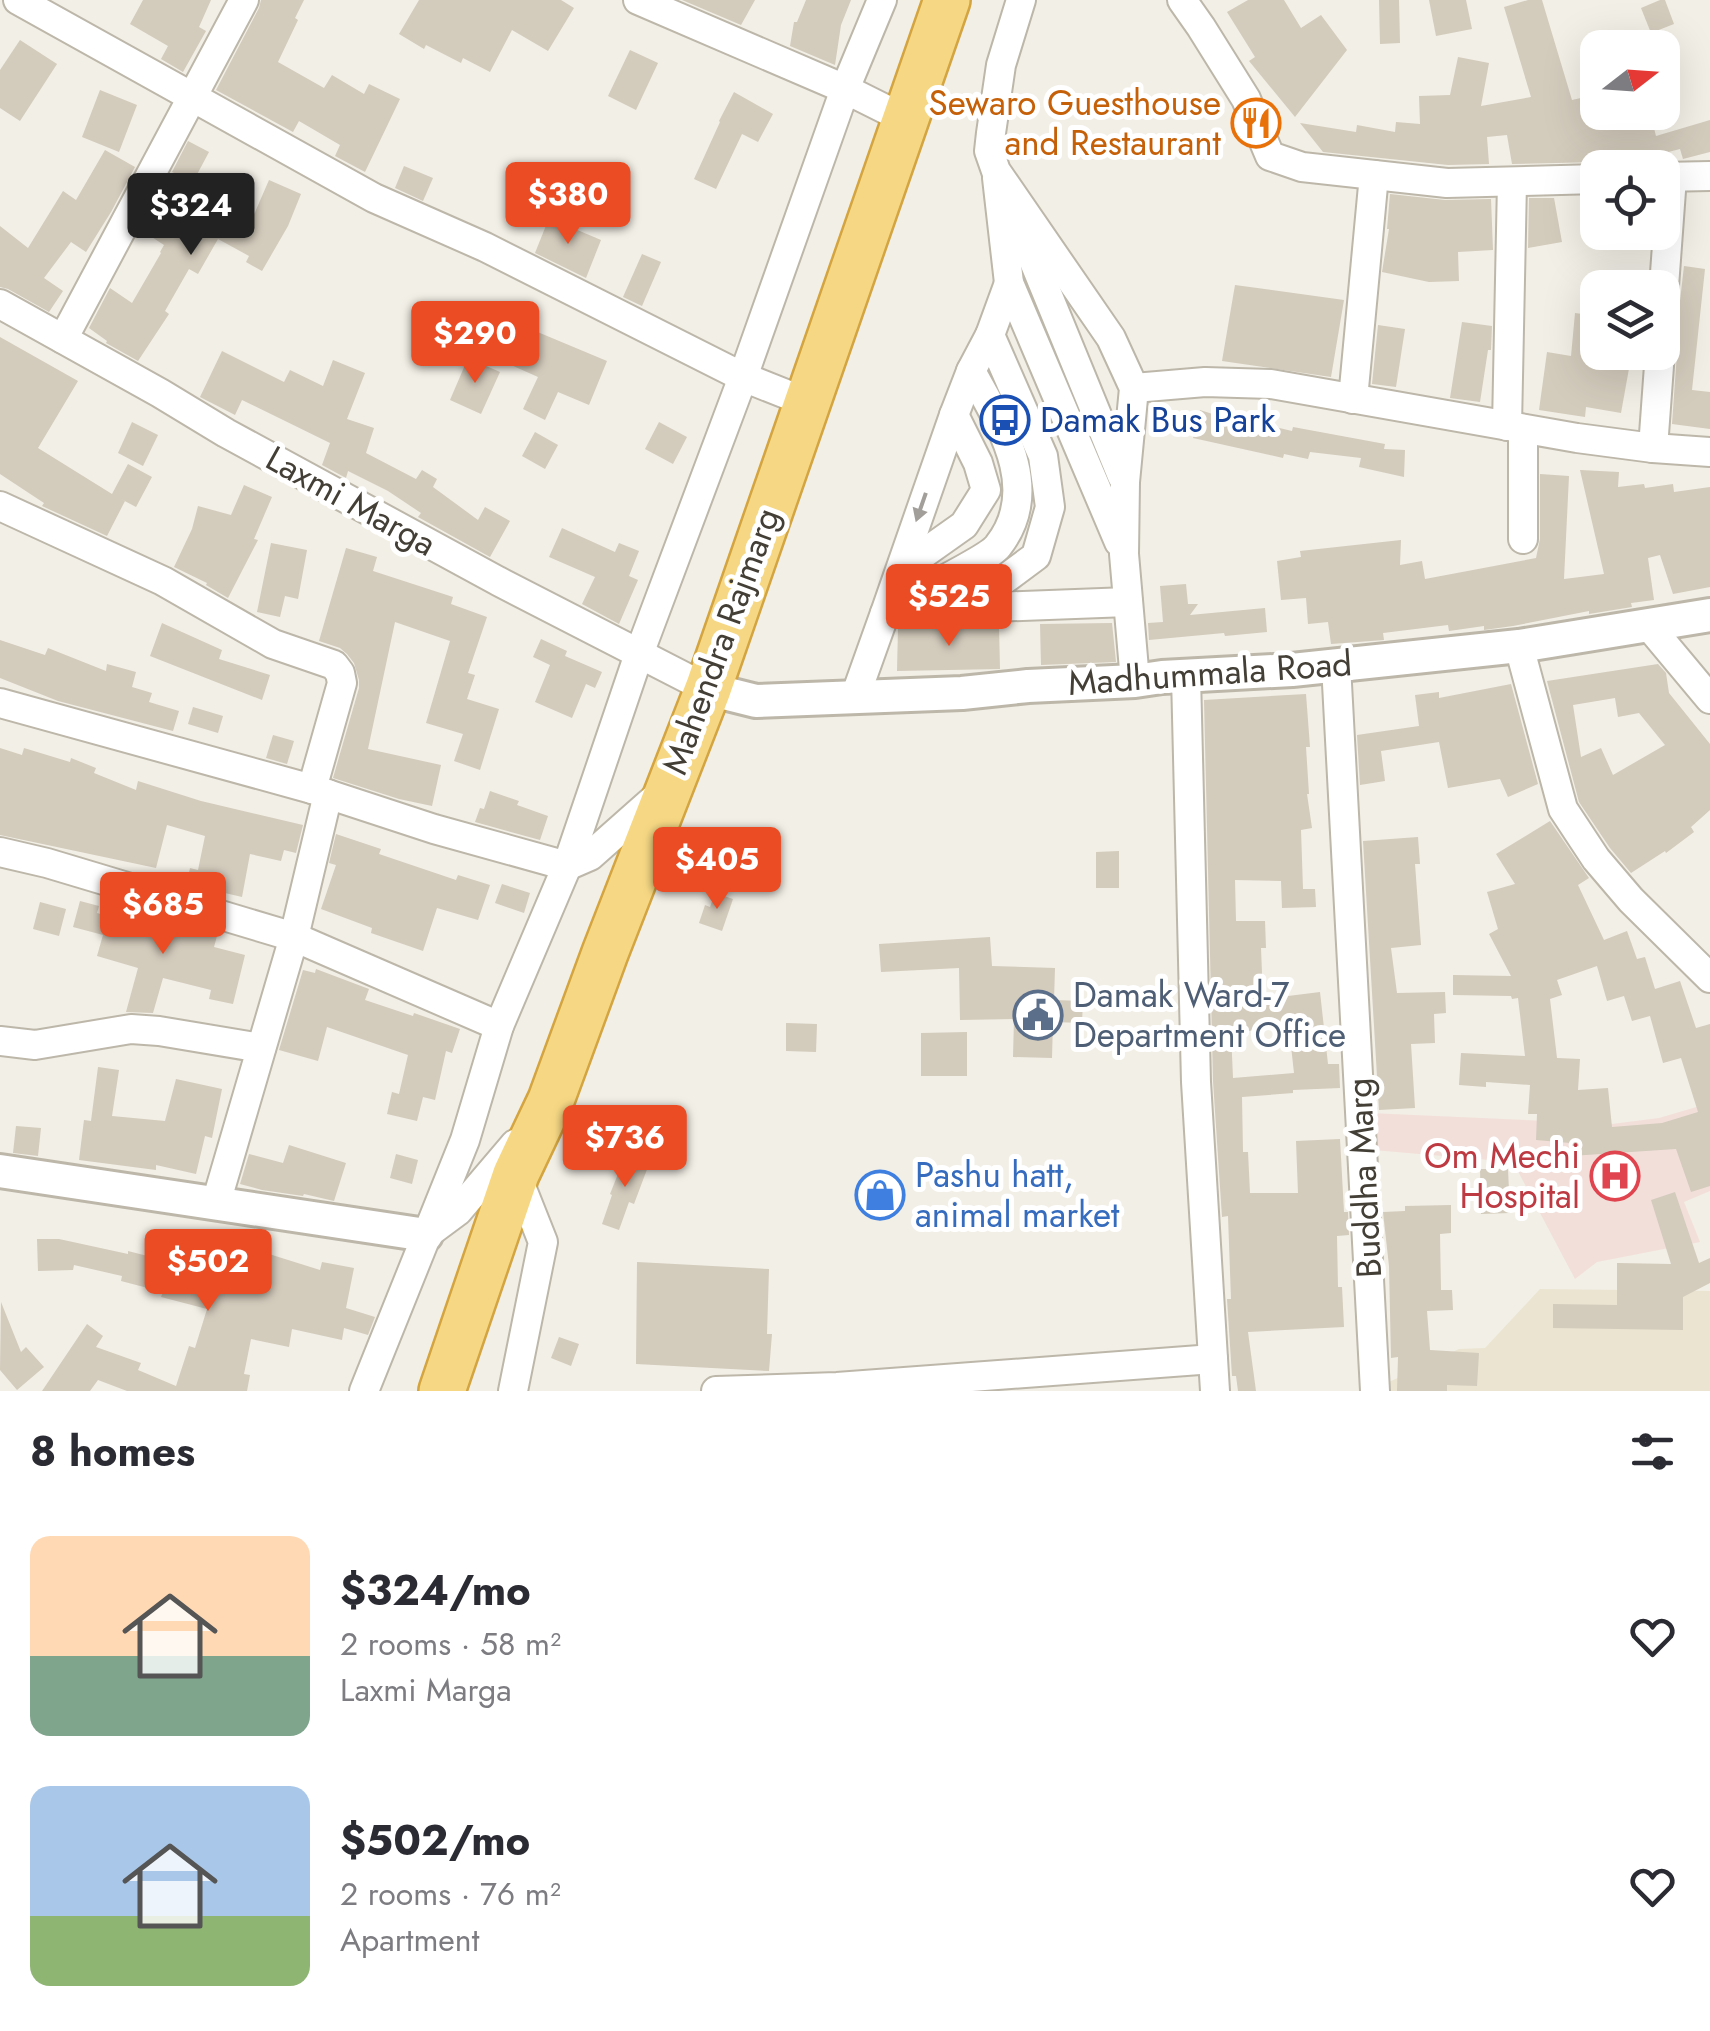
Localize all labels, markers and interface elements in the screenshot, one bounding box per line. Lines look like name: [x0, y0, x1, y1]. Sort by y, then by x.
north arrow: [1580, 30, 1680, 130]
map controls: [1580, 30, 1680, 370]
place label: Sewaro Guesthouse and Restaurant: [929, 78, 1222, 168]
restaurant icon: Sewaro Guesthouse and Restaurant: [1230, 97, 1282, 149]
button: locate: [1580, 150, 1680, 250]
pin: $380: [509, 162, 627, 247]
text: $380: [527, 171, 609, 217]
pin: $324: [132, 173, 250, 258]
text: $324: [149, 182, 233, 228]
button: layers: [1580, 270, 1680, 370]
pin: $290: [416, 301, 534, 386]
text: $290: [433, 310, 517, 356]
bus stop icon: Damak Bus Park: [979, 394, 1031, 446]
place label: Damak Bus Park: [1040, 395, 1276, 445]
street label: Laxmi Marga: [257, 434, 445, 568]
one-way arrow: [913, 493, 928, 523]
street label: Mahendra Rajmarg: [650, 501, 792, 781]
pin: $525: [890, 564, 1008, 649]
text: $525: [908, 573, 990, 619]
street label: Madhummala Road: [1067, 638, 1353, 708]
pin: $405: [658, 827, 776, 912]
text: $405: [675, 836, 759, 882]
pin: $685: [104, 872, 222, 957]
text: $685: [122, 881, 204, 927]
place label: Damak Ward-7 Department Office: [1073, 970, 1346, 1060]
public building icon: Damak Ward-7 Department Office: [1012, 989, 1064, 1041]
street label: Buddha Marg: [1334, 1077, 1394, 1279]
pin: $736: [566, 1105, 684, 1190]
text: $736: [585, 1114, 665, 1160]
place label: Om Mechi Hospital: [1424, 1131, 1580, 1221]
place label: Pashu hatt, animal market: [915, 1150, 1120, 1240]
hospital icon: Om Mechi Hospital: [1589, 1150, 1641, 1202]
shop icon: Pashu hatt, animal market: [854, 1169, 906, 1221]
pin: $502: [149, 1229, 267, 1314]
text: $502: [167, 1238, 249, 1284]
text: 8 homes: [30, 1421, 195, 1482]
icon: filters: [1625, 1424, 1680, 1479]
text: $324/mo: [340, 1560, 531, 1621]
icon: home: [110, 1576, 230, 1696]
icon: heart: [1625, 1609, 1680, 1664]
text: 2 rooms · 58 m²: [340, 1621, 561, 1667]
text: Laxmi Marga: [340, 1667, 512, 1713]
text: $502/mo: [340, 1810, 530, 1871]
icon: home: [110, 1826, 230, 1946]
icon: heart: [1625, 1859, 1680, 1914]
text: 2 rooms · 76 m²: [340, 1871, 561, 1917]
text: Apartment: [340, 1917, 479, 1963]

